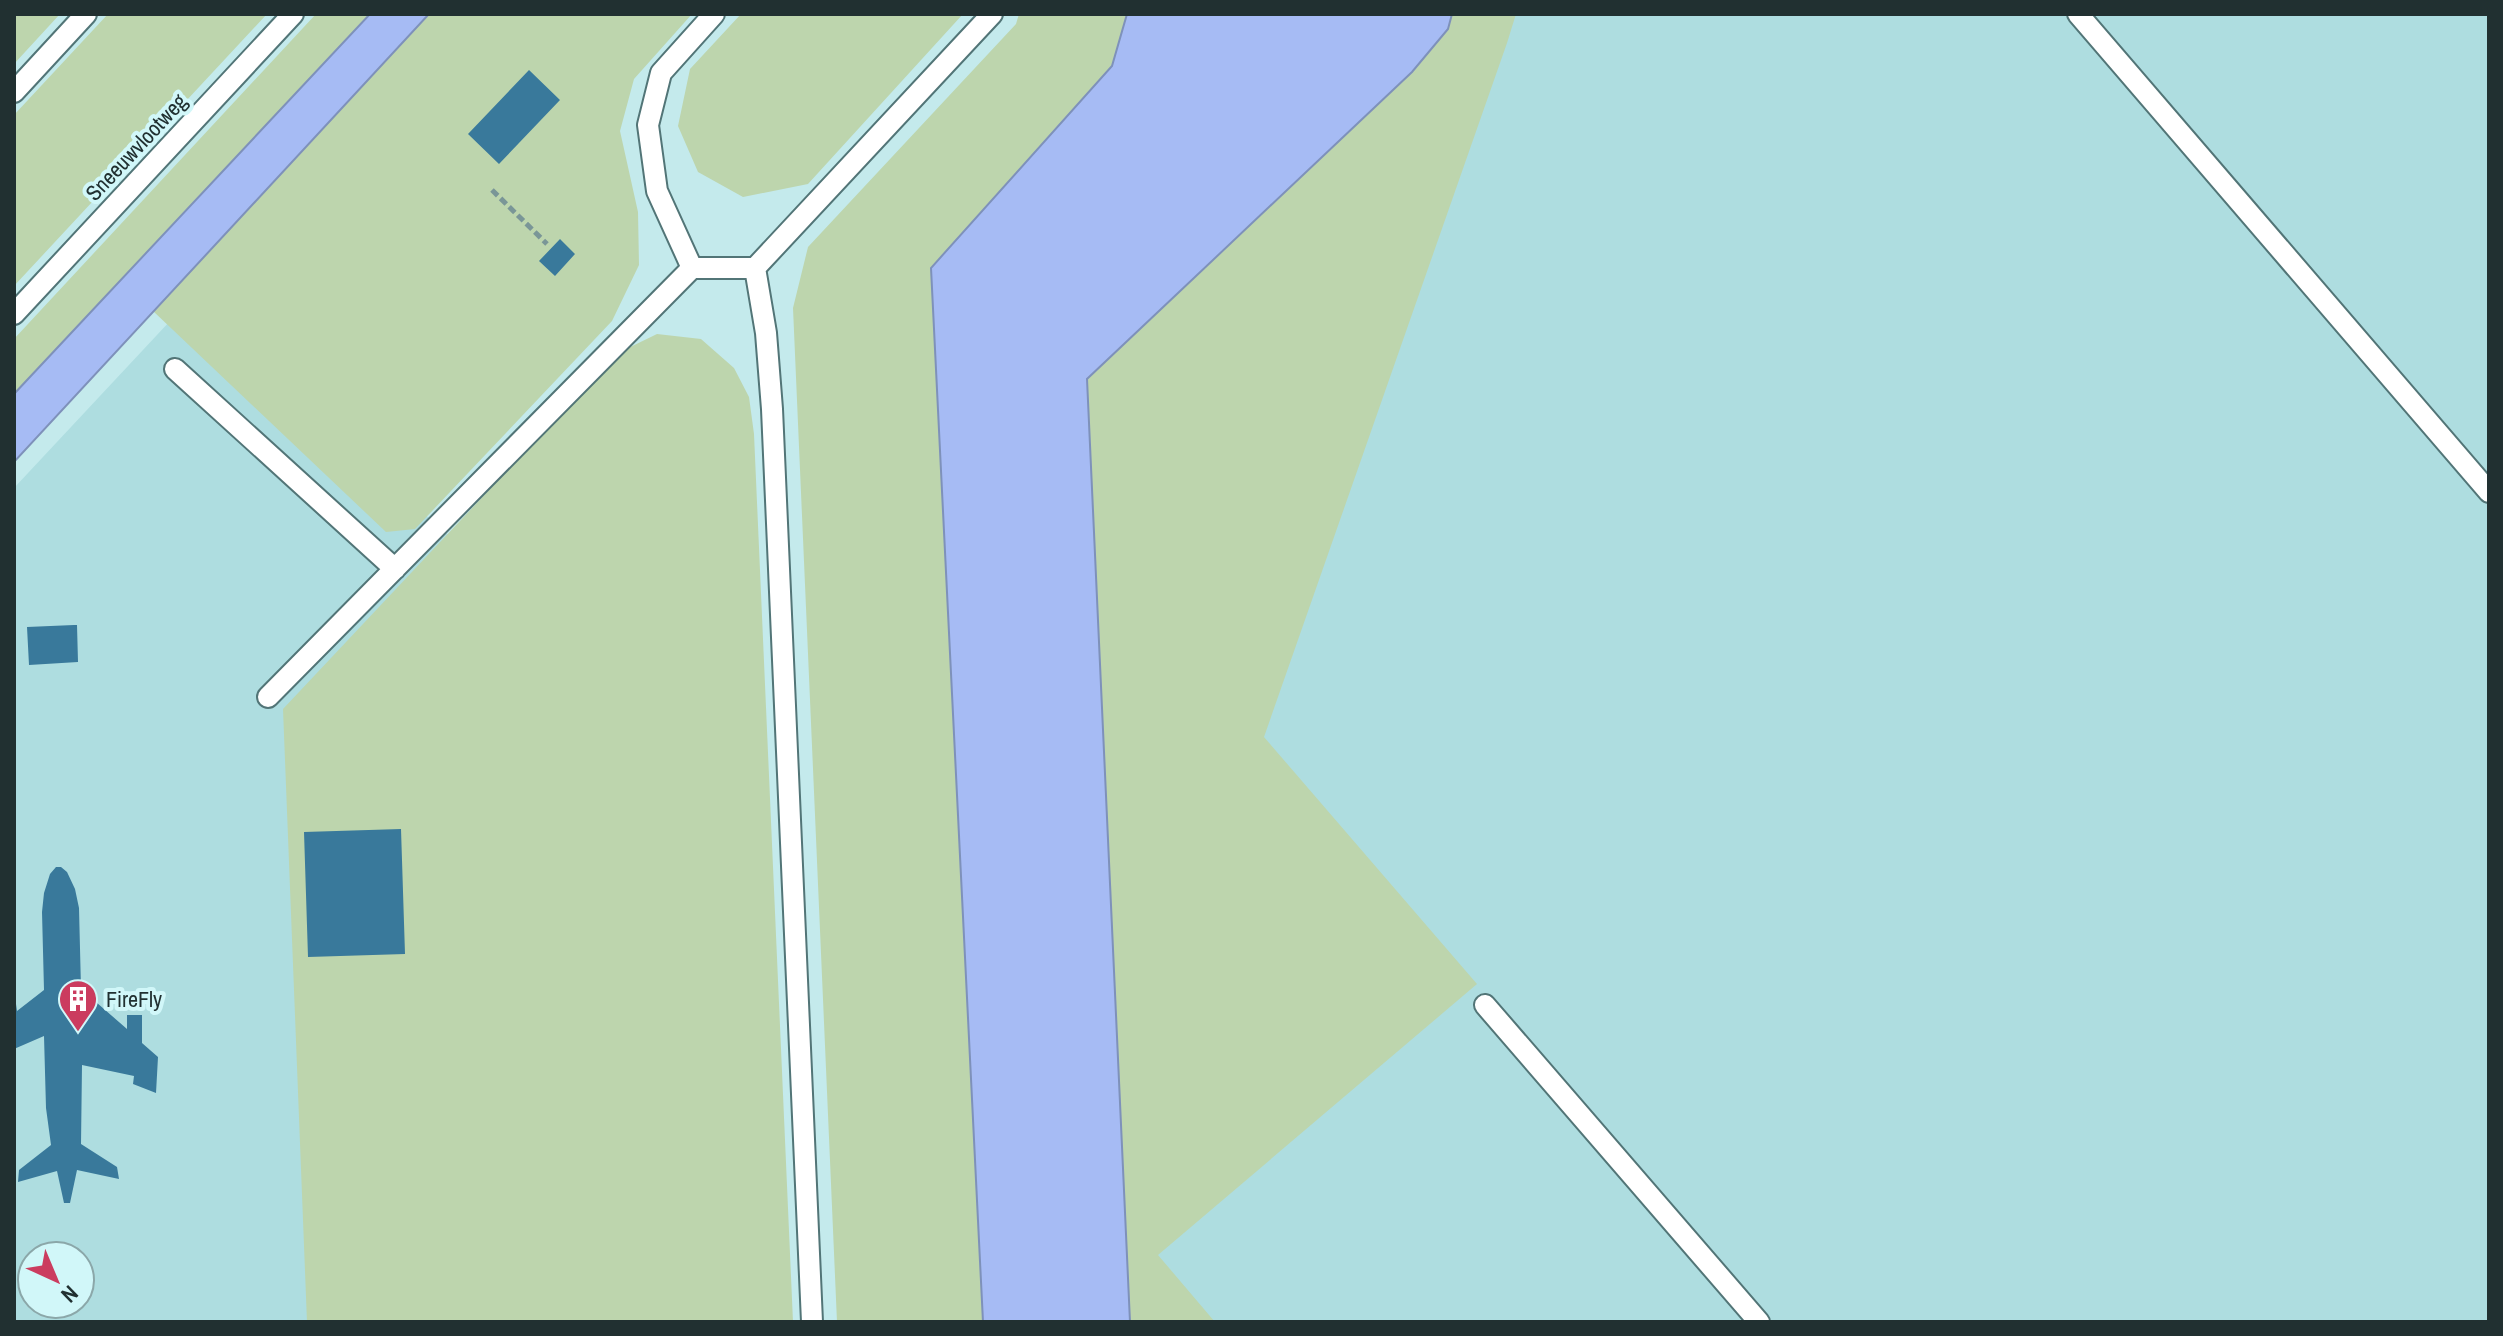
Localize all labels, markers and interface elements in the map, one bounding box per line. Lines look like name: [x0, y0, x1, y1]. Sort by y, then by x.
street label: Sneeuwvlootweg: [79, 87, 193, 207]
building icon: FireFly: [57, 978, 99, 1033]
place label: FireFly: [106, 984, 162, 1014]
north arrow: [16, 1240, 96, 1320]
text: N: [55, 1279, 85, 1310]

